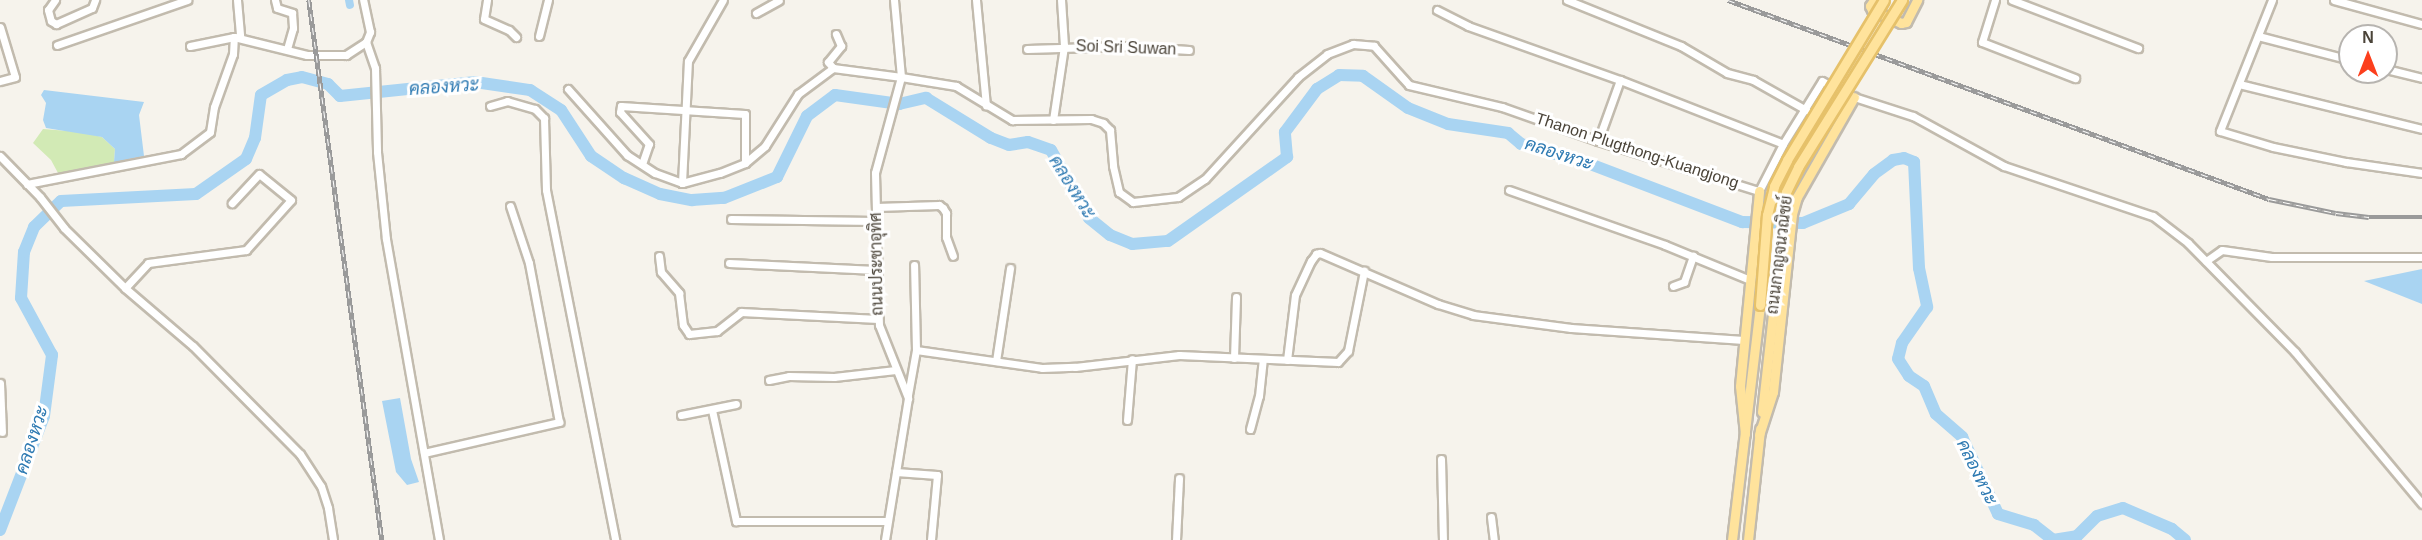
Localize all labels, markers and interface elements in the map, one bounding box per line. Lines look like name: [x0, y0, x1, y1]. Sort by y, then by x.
north arrow: [2338, 24, 2398, 84]
text: N: [2362, 29, 2374, 46]
street label: Soi Sri Suwan: [1075, 37, 1177, 59]
water label: คลองหวะ: [408, 74, 480, 100]
street label: Thanon Plugthong-Kuangjong: [1533, 109, 1741, 193]
water label: คลองหวะ: [1522, 133, 1596, 175]
water label: คลองหวะ: [1044, 151, 1100, 223]
street label: ถนนกาญจนวณิชย์: [1763, 195, 1797, 315]
street label: ถนนประชาอุทิศ: [866, 212, 888, 316]
water label: คลองหวะ: [11, 403, 53, 477]
water label: คลองหวะ: [1952, 436, 2002, 508]

